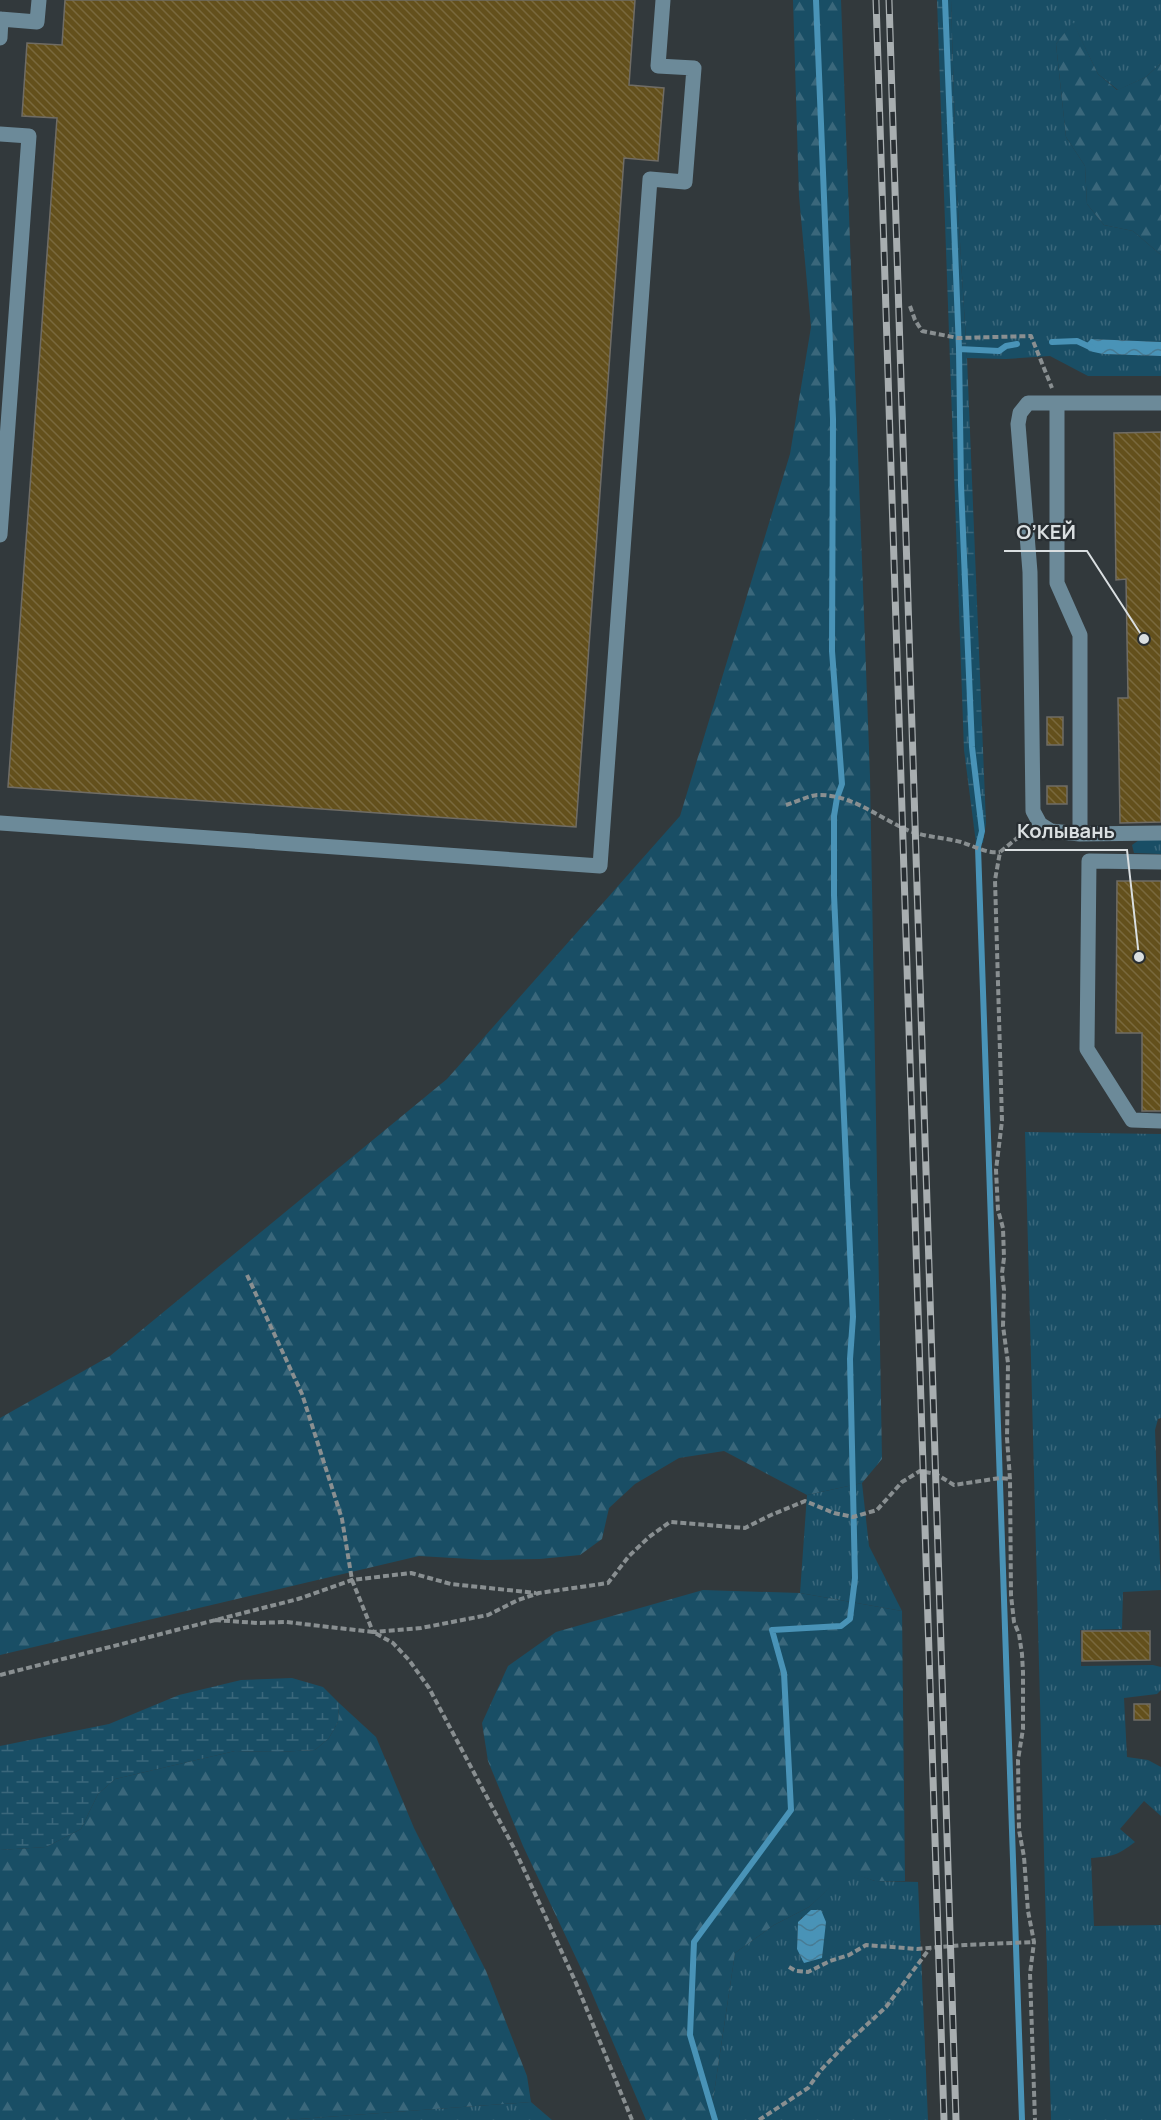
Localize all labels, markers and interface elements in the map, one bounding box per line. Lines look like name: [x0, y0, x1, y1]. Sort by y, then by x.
callout: О’КЕЙ: [1004, 513, 1087, 551]
text: О’КЕЙ: [1016, 518, 1076, 545]
callout: Колывань: [1005, 812, 1127, 850]
text: Колывань: [1017, 817, 1115, 844]

